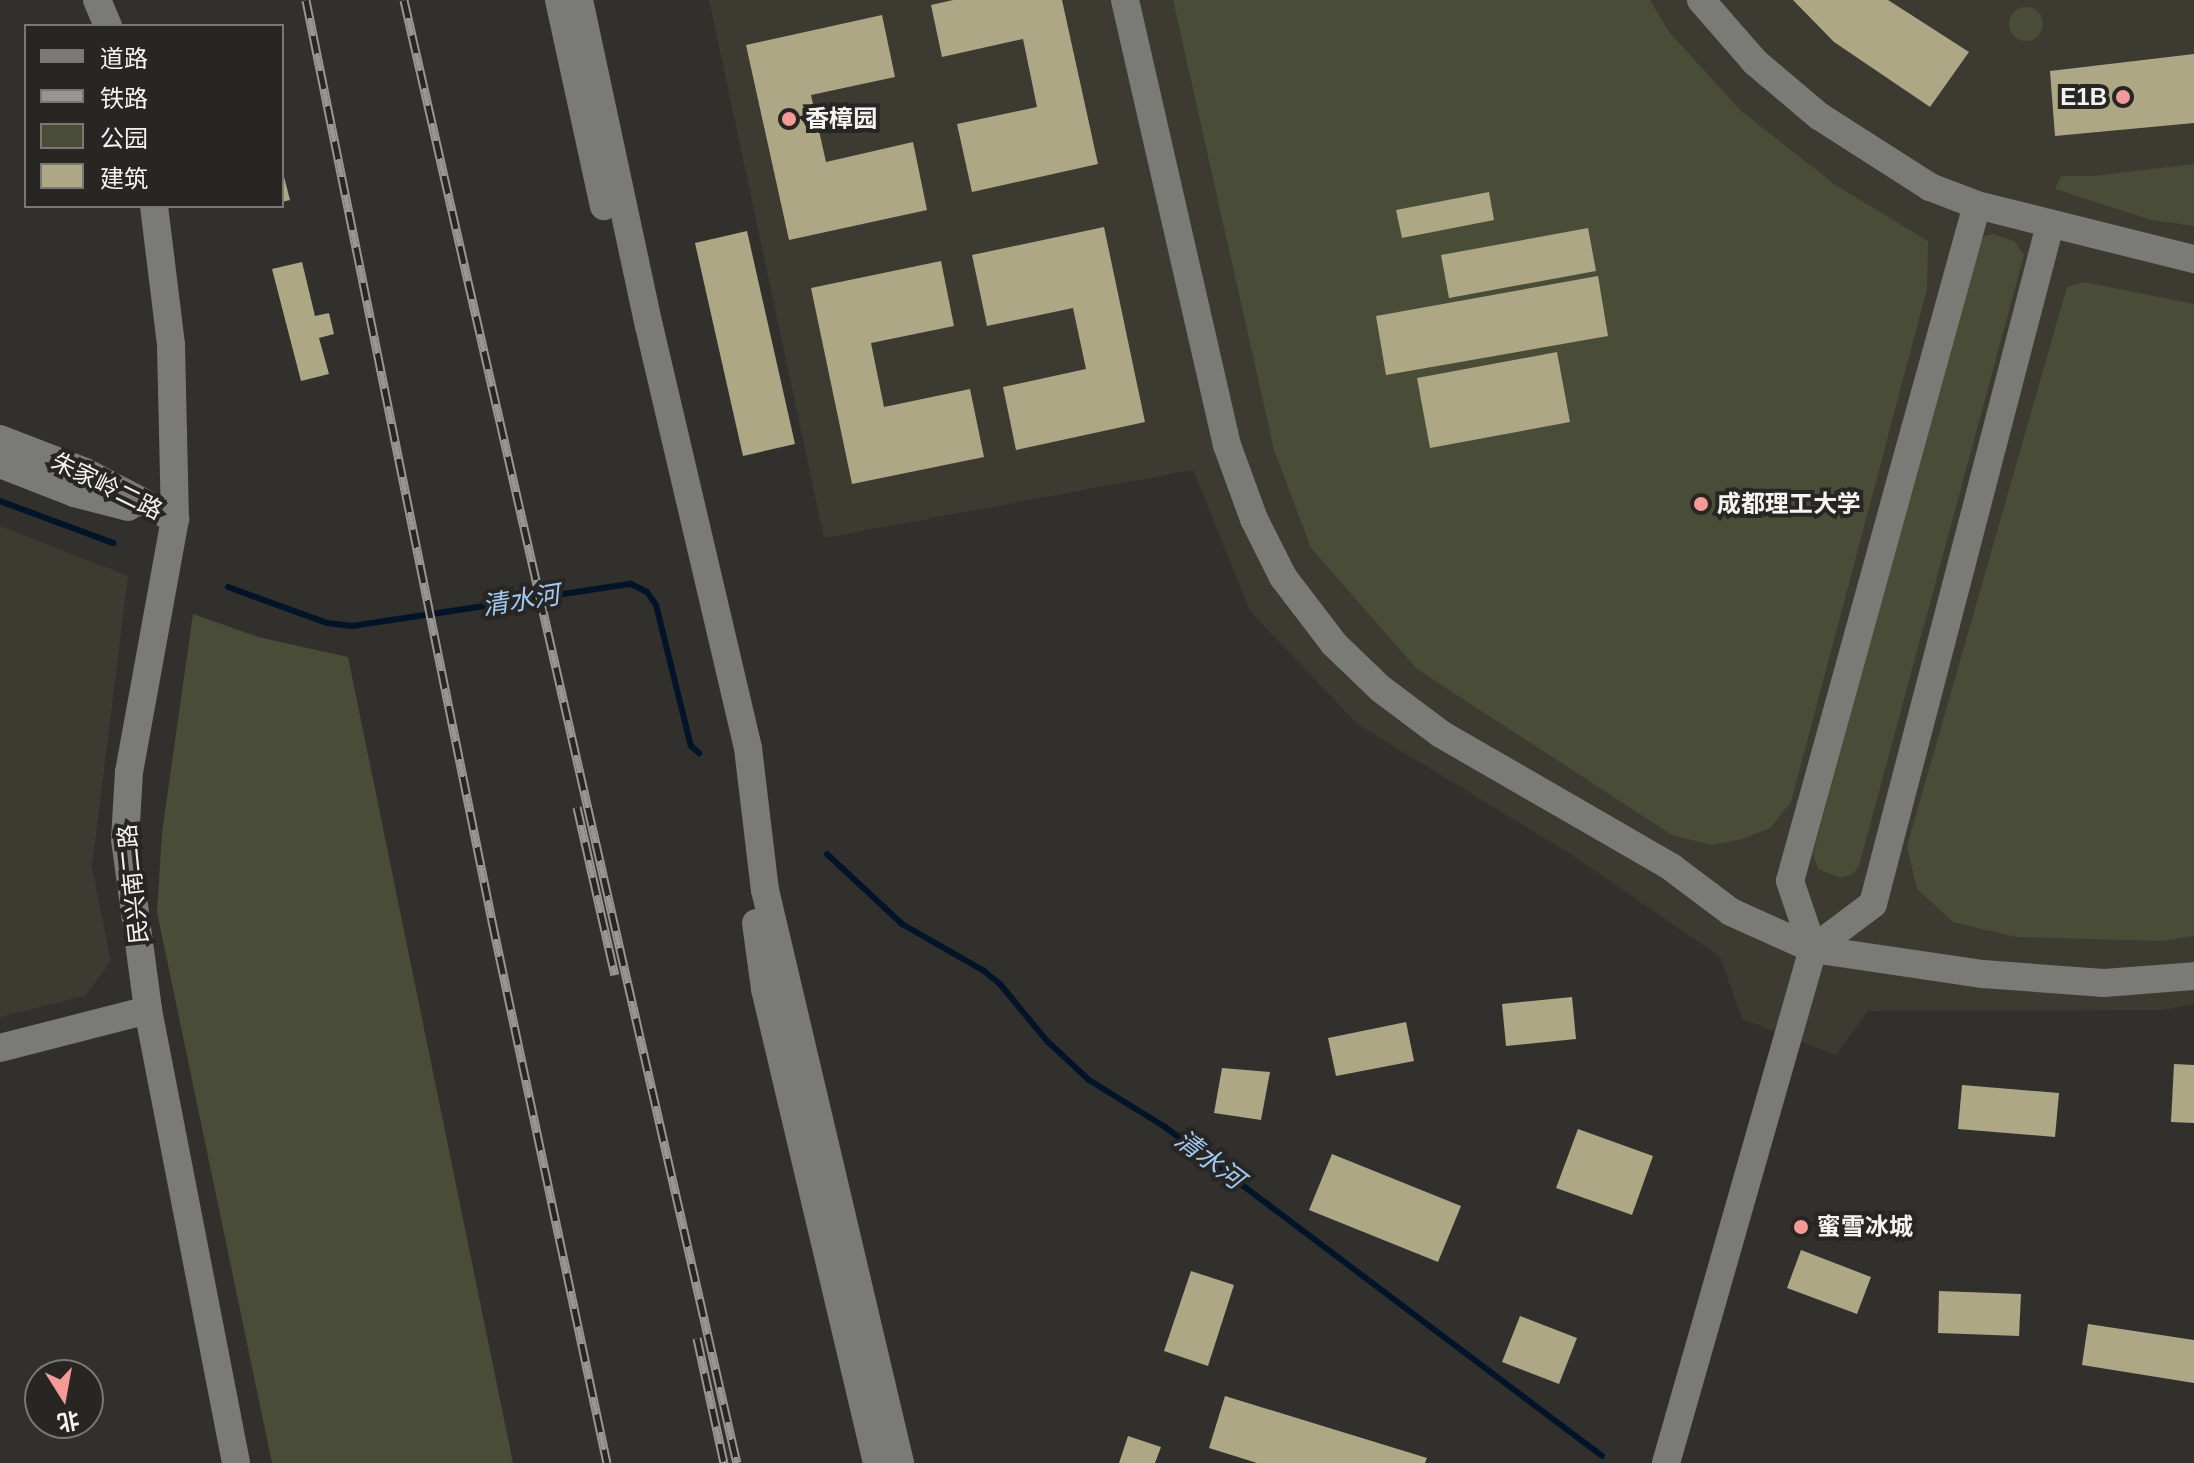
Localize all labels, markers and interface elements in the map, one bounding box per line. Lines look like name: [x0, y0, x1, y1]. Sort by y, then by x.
legend: [24, 24, 284, 208]
text: 道路: [100, 45, 148, 72]
place label: E1B: [2060, 83, 2107, 111]
text: 铁路: [100, 85, 148, 112]
marker: E1B: [2114, 88, 2132, 106]
place label: 香樟园: [805, 105, 877, 133]
marker: 香樟园: [780, 110, 798, 128]
text: 公园: [100, 125, 148, 152]
text: 建筑: [100, 165, 148, 192]
street label: 朱家岭二路: [47, 447, 167, 525]
place label: 成都理工大学: [1717, 490, 1861, 518]
marker: 成都理工大学: [1692, 495, 1710, 513]
water label: 清水河: [480, 579, 562, 623]
street label: 民兴南二路: [112, 823, 154, 945]
water label: 清水河: [1168, 1124, 1250, 1196]
place label: 蜜雪冰城: [1817, 1213, 1913, 1241]
marker: 蜜雪冰城: [1792, 1218, 1810, 1236]
north arrow: [24, 1359, 104, 1439]
text: 北: [55, 1407, 81, 1435]

